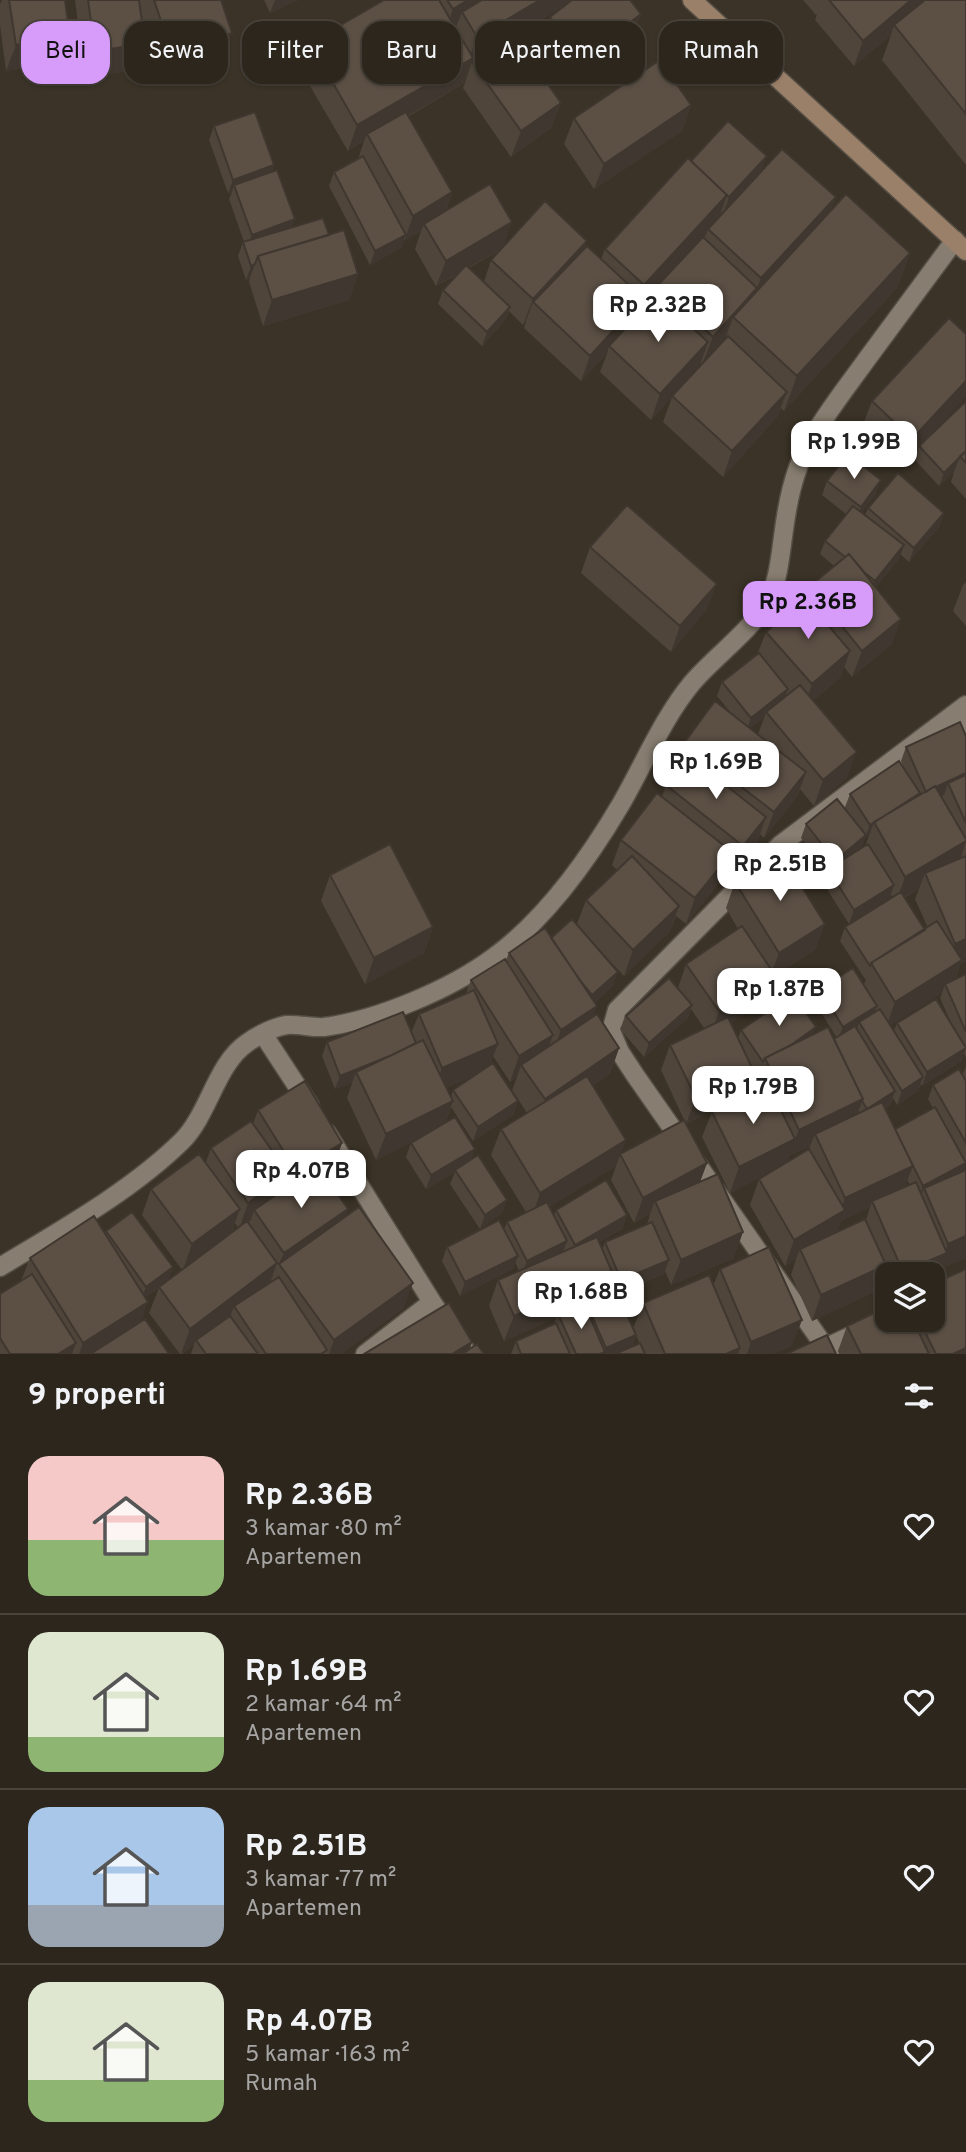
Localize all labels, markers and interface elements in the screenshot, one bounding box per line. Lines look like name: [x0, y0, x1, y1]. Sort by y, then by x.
chip: Beli: [21, 21, 110, 84]
chip: Sewa: [124, 21, 228, 84]
chip: Filter: [242, 21, 348, 84]
chip: Baru: [362, 21, 461, 84]
chip: Apartemen: [475, 21, 645, 84]
chip: Rumah: [659, 21, 783, 84]
pin: Rp 2.32B: [586, 284, 730, 344]
text: Rp 2.32B: [609, 292, 707, 321]
pin: Rp 1.99B: [782, 421, 926, 481]
text: Rp 1.99B: [807, 429, 901, 458]
pin: Rp 2.36B: [736, 582, 880, 641]
text: Rp 2.36B: [759, 589, 857, 618]
pin: Rp 1.69B: [644, 742, 788, 801]
text: Rp 1.69B: [669, 749, 763, 778]
pin: Rp 2.51B: [708, 844, 852, 903]
text: Rp 2.51B: [733, 851, 827, 880]
pin: Rp 1.87B: [707, 968, 851, 1028]
text: Rp 1.87B: [733, 976, 825, 1005]
pin: Rp 1.79B: [681, 1066, 825, 1126]
text: Rp 1.79B: [708, 1074, 798, 1103]
pin: Rp 4.07B: [229, 1150, 373, 1210]
text: Rp 4.07B: [252, 1158, 350, 1187]
map controls: [875, 1262, 945, 1332]
button: layers: [875, 1262, 945, 1332]
pin: Rp 1.68B: [509, 1272, 653, 1331]
text: Rp 1.68B: [534, 1279, 628, 1308]
icon: filters: [900, 1377, 938, 1415]
text: 9 properti: [28, 1378, 166, 1415]
text: Rp 2.36B: [245, 1478, 373, 1515]
icon: home: [84, 1484, 168, 1568]
icon: heart: [900, 1507, 938, 1545]
text: 3 kamar · 80 m²: [245, 1515, 402, 1544]
text: Apartemen: [245, 1544, 362, 1573]
text: Rp 1.69B: [245, 1654, 368, 1691]
icon: home: [84, 1660, 168, 1744]
icon: heart: [900, 1683, 938, 1721]
text: 2 kamar · 64 m²: [245, 1691, 402, 1720]
text: Apartemen: [245, 1720, 362, 1749]
text: Rp 2.51B: [245, 1829, 367, 1866]
icon: home: [84, 1835, 168, 1919]
icon: heart: [900, 1858, 938, 1896]
text: 3 kamar · 77 m²: [245, 1866, 396, 1895]
text: Apartemen: [245, 1895, 362, 1924]
text: Rp 4.07B: [245, 2004, 373, 2041]
icon: home: [84, 2010, 168, 2094]
icon: heart: [900, 2033, 938, 2071]
text: 5 kamar · 163 m²: [245, 2041, 410, 2070]
text: Rumah: [245, 2070, 318, 2099]

